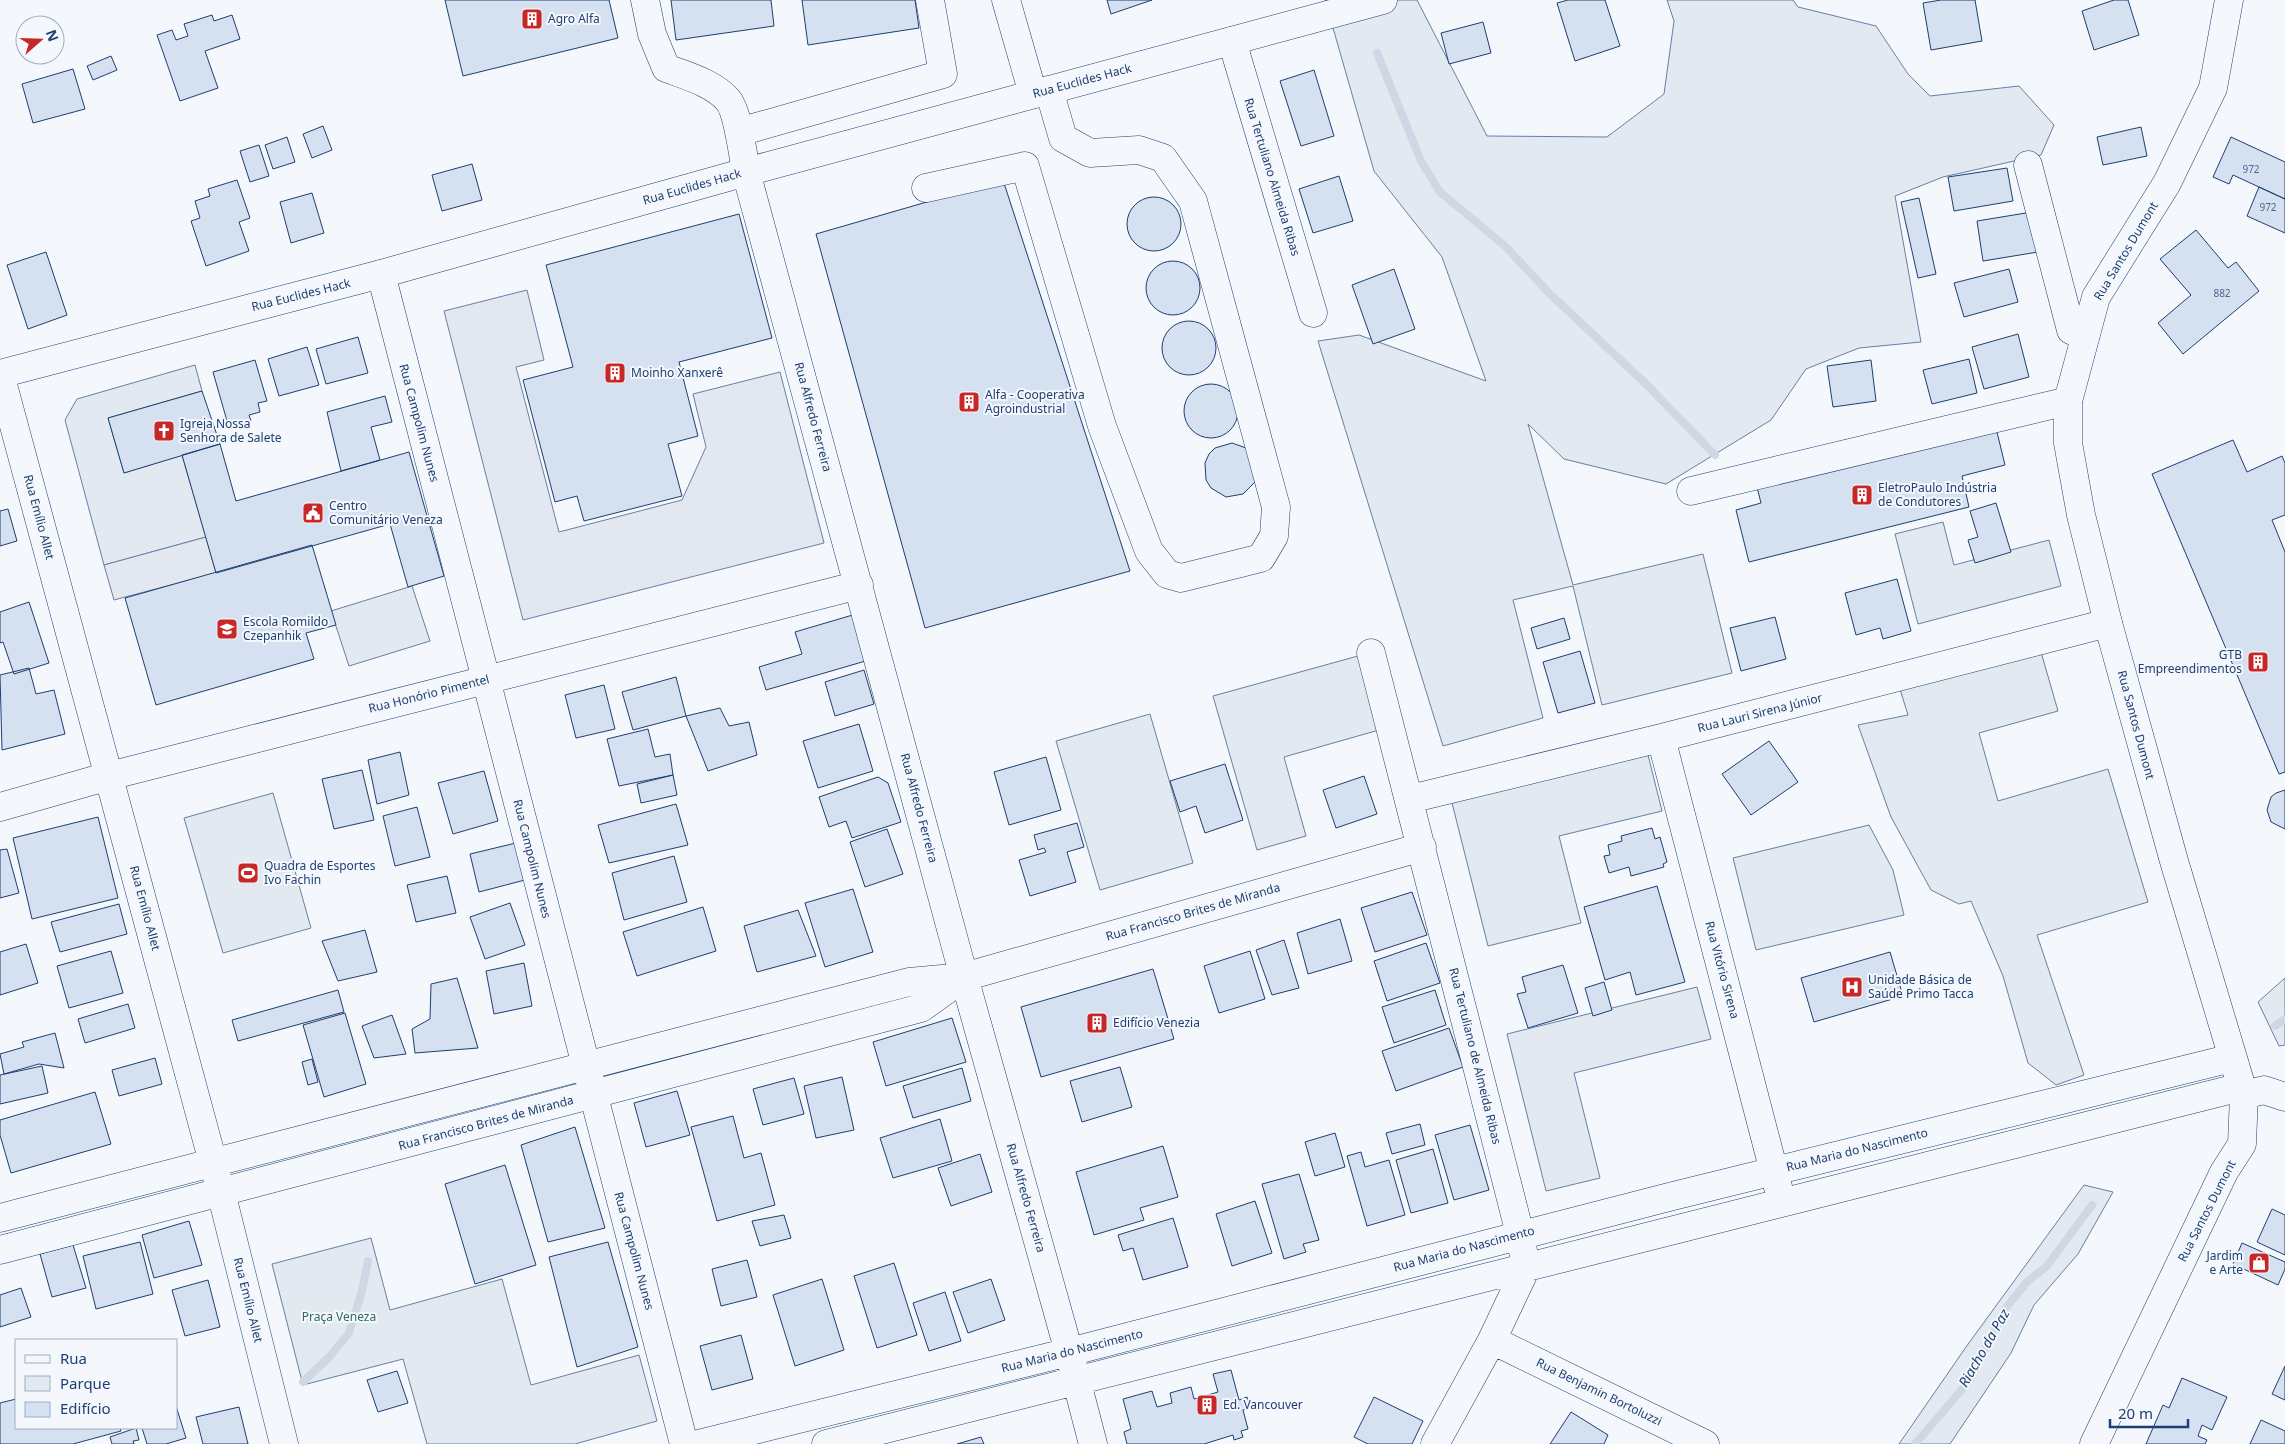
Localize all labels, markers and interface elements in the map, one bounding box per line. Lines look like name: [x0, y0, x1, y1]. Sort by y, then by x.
building icon: Agro Alfa: [520, 7, 544, 31]
place label: Agro Alfa: [548, 10, 600, 27]
north arrow: [15, 15, 65, 65]
text: N: [42, 27, 64, 44]
street label: Rua Euclides Hack: [1031, 59, 1134, 102]
street label: Rua Tertuliano Almeida Ribas: [1240, 96, 1305, 258]
house number: 972: [2242, 162, 2260, 176]
street label: Rua Euclides Hack: [641, 164, 744, 209]
street label: Rua Santos Dumont: [2089, 198, 2162, 303]
house number: 972: [2259, 200, 2277, 214]
street label: Rua Euclides Hack: [250, 274, 353, 315]
house number: 882: [2213, 286, 2231, 300]
street label: Rua Alfredo Ferreira: [791, 360, 836, 474]
building icon: Moinho Xanxerê: [603, 361, 627, 385]
street label: Rua Campolim Nunes: [395, 362, 444, 484]
place label: Moinho Xanxerê: [631, 364, 723, 381]
place label: Alfa - Cooperativa Agroindustrial: [985, 386, 1085, 417]
building icon: Alfa - Cooperativa Agroindustrial: [957, 390, 981, 414]
place label: Igreja Nossa Senhora de Salete: [180, 415, 282, 446]
church icon: Igreja Nossa Senhora de Salete: [152, 419, 176, 443]
street label: Rua Emílio Allet: [20, 473, 59, 562]
place label: EletroPaulo Indústria de Condutores: [1878, 479, 1997, 510]
building icon: EletroPaulo Indústria de Condutores: [1850, 483, 1874, 507]
place label: Centro Comunitário Veneza: [329, 497, 443, 528]
public building icon: Centro Comunitário Veneza: [301, 501, 325, 525]
place label: Escola Romildo Czepanhik: [243, 613, 328, 644]
school or university icon: Escola Romildo Czepanhik: [215, 617, 239, 641]
place label: GTB Empreendimentos: [2138, 646, 2242, 677]
building icon: GTB Empreendimentos: [2246, 650, 2270, 674]
street label: Rua Santos Dumont: [2114, 668, 2159, 782]
street label: Rua Honório Pimentel: [367, 670, 491, 717]
street label: Rua Lauri Sirena Júnior: [1696, 689, 1824, 736]
street label: Rua Alfredo Ferreira: [897, 751, 942, 865]
street label: Rua Campolim Nunes: [509, 798, 556, 920]
place label: Quadra de Esportes Ivo Fachin: [264, 857, 376, 888]
sports icon: Quadra de Esportes Ivo Fachin: [236, 861, 260, 885]
street label: Rua Emílio Allet: [126, 864, 165, 953]
street label: Rua Francisco Brites de Miranda: [1104, 878, 1282, 945]
street label: Rua Vitório Sirena: [1701, 919, 1744, 1021]
street label: Rua Tertuliano de Almeida Ribas: [1445, 966, 1506, 1146]
place label: Unidade Básica de Saúde Primo Tacca: [1868, 971, 1974, 1002]
hospital icon: Unidade Básica de Saúde Primo Tacca: [1840, 975, 1864, 999]
building icon: Edifício Venezia: [1085, 1011, 1109, 1035]
place label: Edifício Venezia: [1113, 1014, 1200, 1031]
street label: Rua Francisco Brites de Miranda: [396, 1091, 575, 1154]
street label: Rua Maria do Nascimento: [1784, 1124, 1930, 1175]
street label: Rua Alfredo Ferreira: [1003, 1141, 1050, 1254]
street label: Rua Santos Dumont: [2173, 1156, 2240, 1265]
street label: Rua Campolim Nunes: [610, 1190, 659, 1312]
street label: Rua Maria do Nascimento: [1391, 1221, 1536, 1276]
place label: Jardim e Arte: [2206, 1247, 2243, 1278]
shop icon: Jardim e Arte: [2247, 1251, 2271, 1275]
street label: Rua Emílio Allet: [230, 1255, 267, 1345]
water label: Riacho da Paz: [1953, 1304, 2014, 1390]
park label: Praça Veneza: [302, 1308, 376, 1325]
street label: Rua Maria do Nascimento: [999, 1325, 1145, 1376]
legend: [15, 1339, 178, 1429]
text: Rua: [60, 1348, 87, 1368]
street label: Rua Benjamin Bortoluzzi: [1534, 1354, 1665, 1429]
text: Parque: [60, 1373, 110, 1393]
building icon: Ed. Vancouver: [1195, 1393, 1219, 1417]
place label: Ed. Vancouver: [1223, 1396, 1303, 1413]
scale bar: [2110, 1396, 2188, 1428]
text: Edifício: [60, 1398, 111, 1418]
text: 20 m: [2118, 1403, 2153, 1423]

